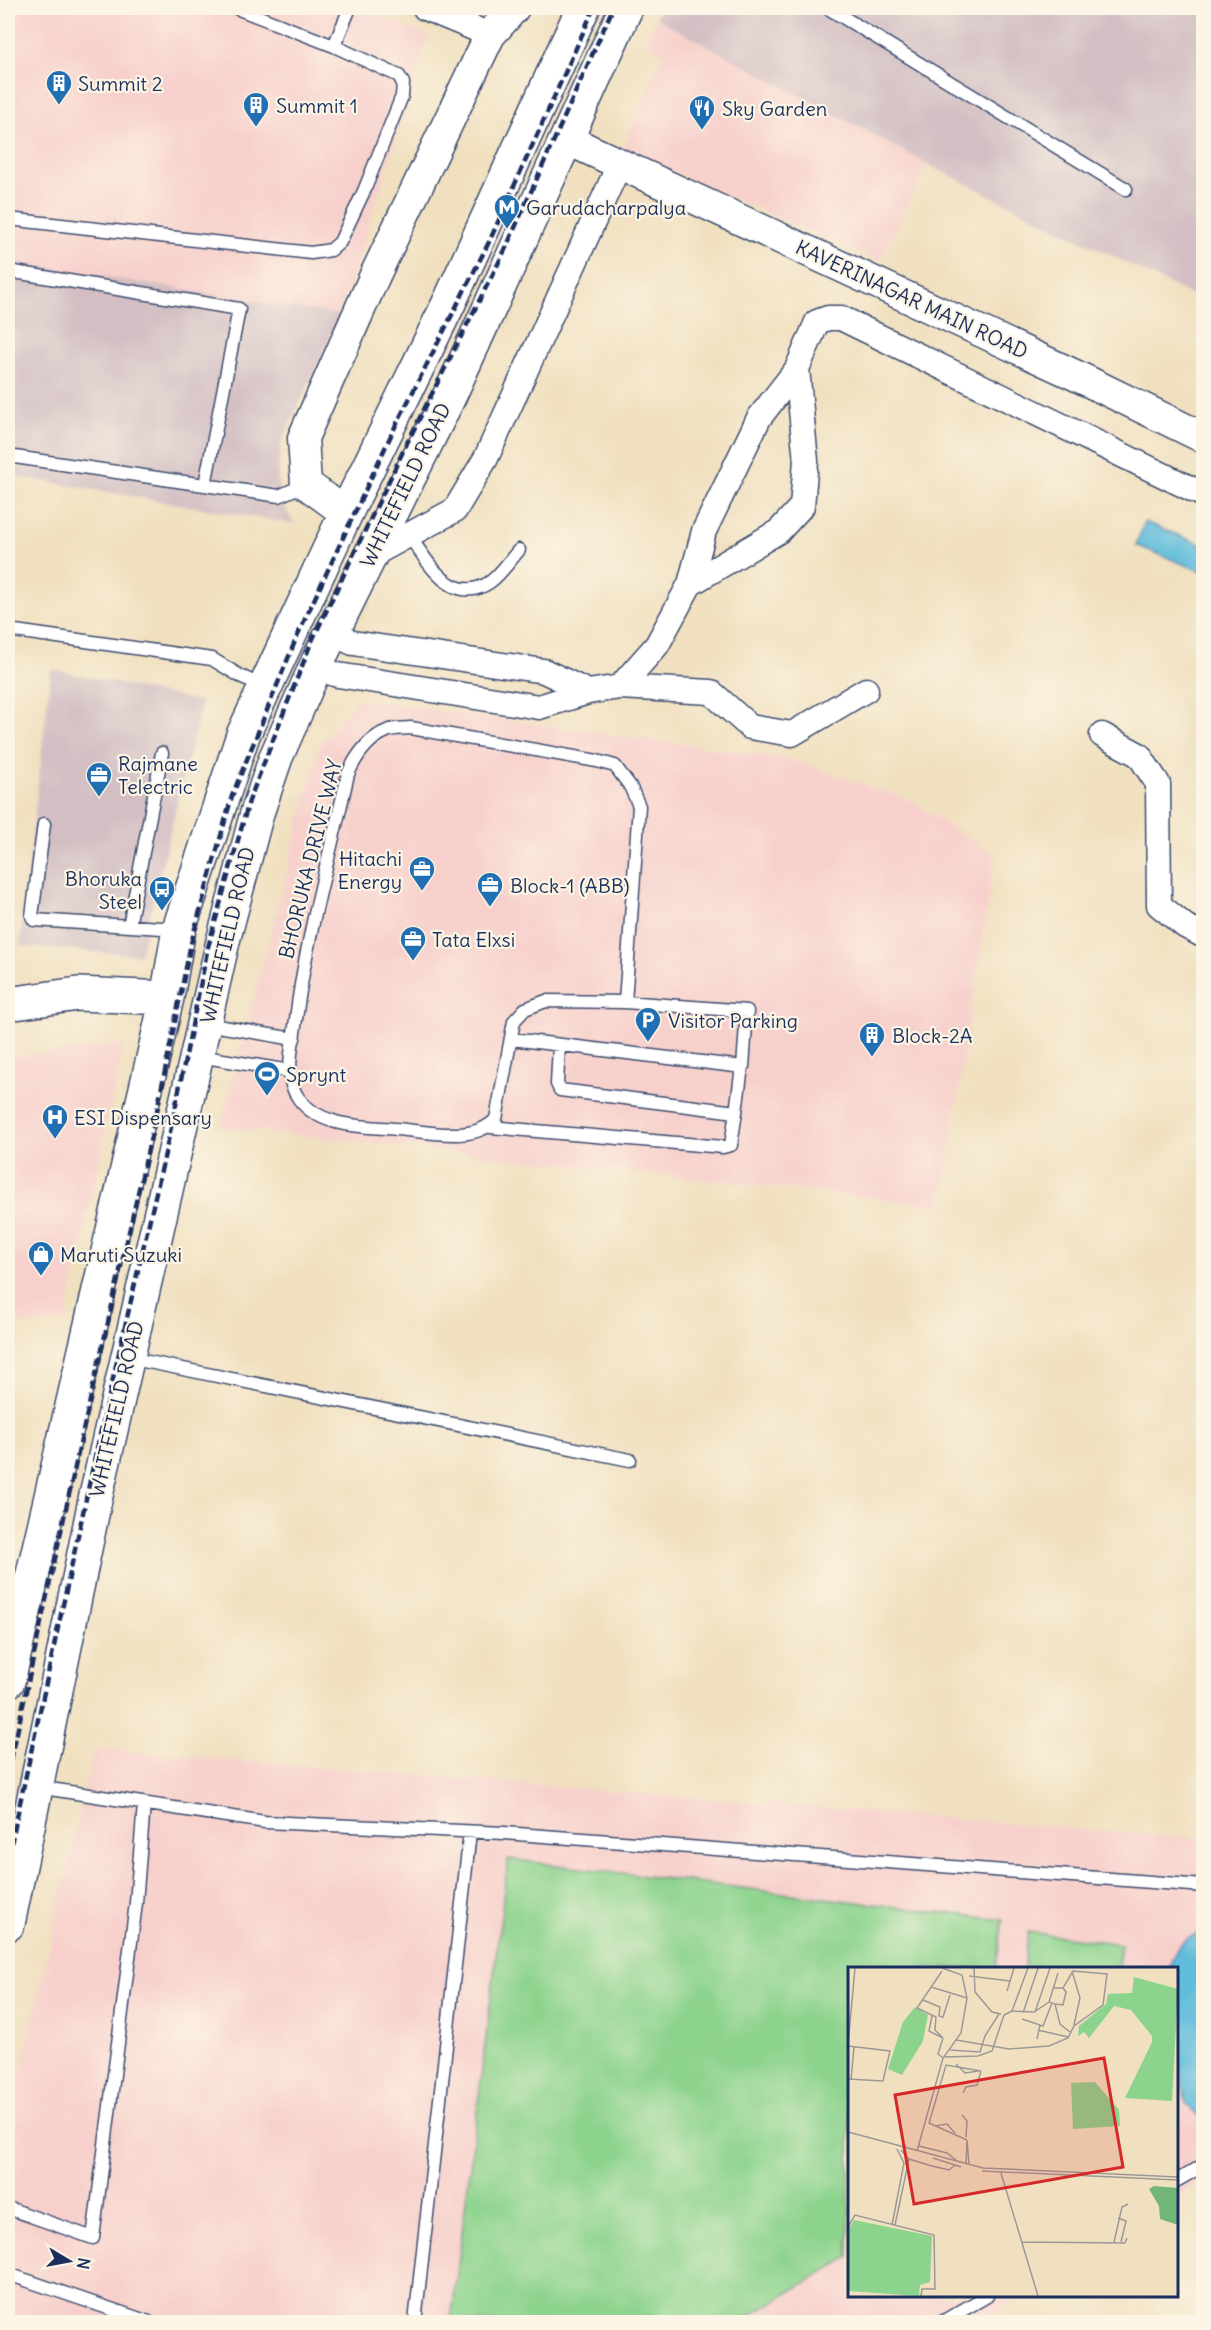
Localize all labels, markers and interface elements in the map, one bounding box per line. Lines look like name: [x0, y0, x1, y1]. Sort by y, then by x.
building icon: Summit 2: [44, 68, 74, 106]
place label: Summit 2: [78, 71, 163, 96]
building icon: Summit 1: [241, 90, 271, 128]
place label: Summit 1: [276, 93, 358, 118]
restaurant icon: Sky Garden: [687, 93, 717, 131]
place label: Sky Garden: [722, 96, 827, 121]
metro station icon: Garudacharpalya: [492, 192, 522, 230]
place label: Garudacharpalya: [526, 195, 686, 220]
street label: KAVERINAGAR MAIN ROAD: [792, 234, 1032, 364]
street label: WHITEFIELD ROAD: [354, 399, 456, 571]
place label: Rajmane Telectric: [118, 751, 198, 799]
street label: BHORUKA DRIVE WAY: [273, 757, 347, 961]
office icon: Rajmane Telectric: [84, 760, 114, 798]
street label: WHITEFIELD ROAD: [195, 844, 259, 1026]
place label: Hitachi Energy: [338, 846, 402, 894]
office icon: Hitachi Energy: [407, 854, 437, 892]
place label: Bhoruka Steel: [65, 866, 142, 914]
office icon: Block-1 (ABB): [475, 870, 505, 908]
place label: Block-1 (ABB): [510, 873, 630, 898]
bus stop icon: Bhoruka Steel: [147, 874, 177, 912]
office icon: Tata Elxsi: [398, 924, 428, 962]
place label: Tata Elxsi: [432, 927, 515, 952]
parking icon: Visitor Parking: [633, 1005, 663, 1043]
place label: Visitor Parking: [668, 1008, 798, 1033]
building icon: Block-2A: [857, 1020, 887, 1058]
place label: Block-2A: [892, 1023, 973, 1048]
sports icon: Sprynt: [252, 1059, 282, 1097]
place label: Sprynt: [286, 1062, 346, 1087]
hospital icon: ESI Dispensary: [40, 1102, 70, 1140]
place label: ESI Dispensary: [74, 1105, 212, 1130]
shop icon: Maruti Suzuki: [26, 1239, 56, 1277]
place label: Maruti Suzuki: [60, 1242, 182, 1267]
street label: WHITEFIELD ROAD: [84, 1318, 148, 1500]
inset map: [848, 1967, 1178, 2297]
north arrow: [39, 2231, 99, 2291]
text: N: [73, 2256, 95, 2271]

